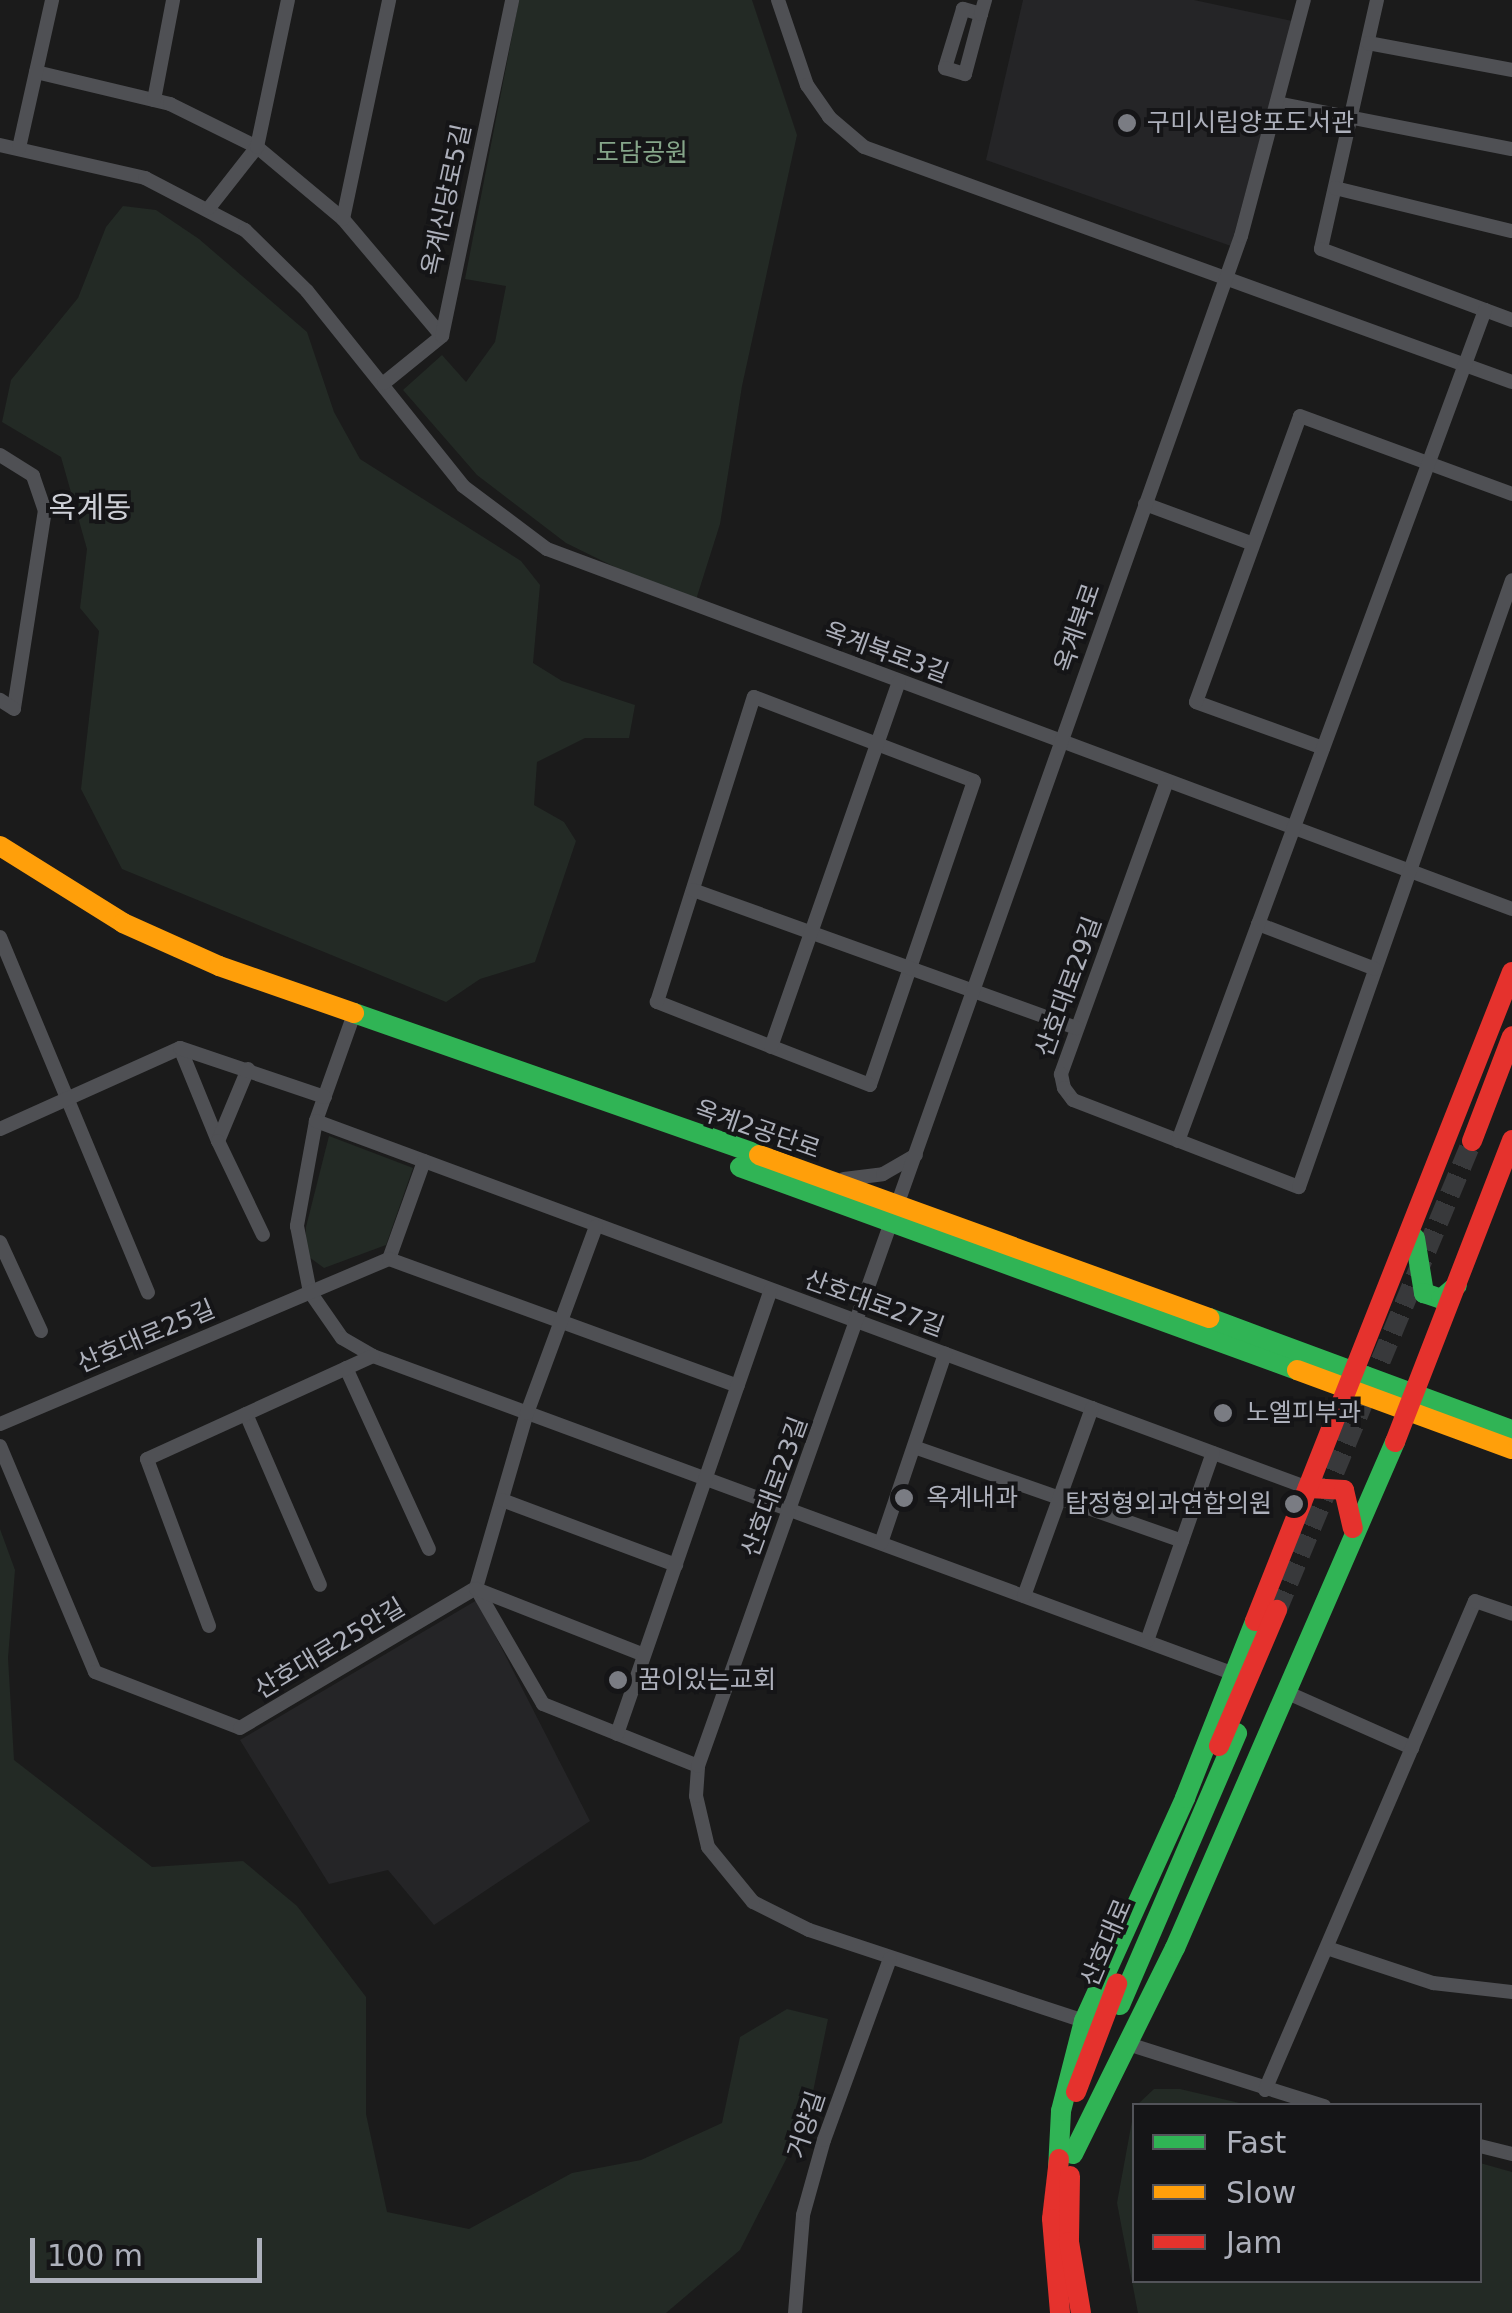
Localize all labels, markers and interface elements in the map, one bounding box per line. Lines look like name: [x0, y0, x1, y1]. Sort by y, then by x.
place label: 구미시립양포도서관: [1147, 108, 1354, 138]
marker: 구미시립양포도서관: [1116, 112, 1138, 134]
street label: 옥계신당로5길: [416, 122, 478, 278]
park label: 도담공원: [596, 138, 688, 168]
district label: 옥계동: [49, 490, 131, 526]
street label: 옥계북로: [1049, 580, 1107, 676]
street label: 옥계북로3길: [819, 617, 953, 689]
street label: 산호대로29길: [1030, 913, 1108, 1061]
street label: 옥계2공단로: [690, 1095, 824, 1165]
street label: 산호대로27길: [800, 1265, 948, 1343]
street label: 산호대로25길: [73, 1295, 219, 1379]
place label: 노엘피부과: [1246, 1398, 1361, 1428]
marker: 노엘피부과: [1210, 1400, 1236, 1426]
street label: 산호대로23길: [736, 1413, 814, 1561]
place label: 옥계내과: [926, 1483, 1018, 1513]
marker: 옥계내과: [891, 1485, 917, 1511]
place label: 탑정형외과연합의원: [1065, 1489, 1272, 1519]
marker: 탑정형외과연합의원: [1281, 1491, 1307, 1517]
street label: 산호대로25안길: [249, 1592, 411, 1706]
place label: 꿈이있는교회: [638, 1665, 776, 1695]
marker: 꿈이있는교회: [607, 1669, 629, 1691]
street label: 산호대로: [1075, 1895, 1139, 1991]
street label: 거양길: [782, 2088, 832, 2162]
legend: [1132, 2103, 1482, 2283]
text: Fast: [1226, 2125, 1286, 2160]
text: Slow: [1226, 2175, 1296, 2210]
scale bar: [35, 2218, 268, 2280]
text: Jam: [1226, 2225, 1282, 2260]
text: 100 m: [47, 2238, 143, 2273]

